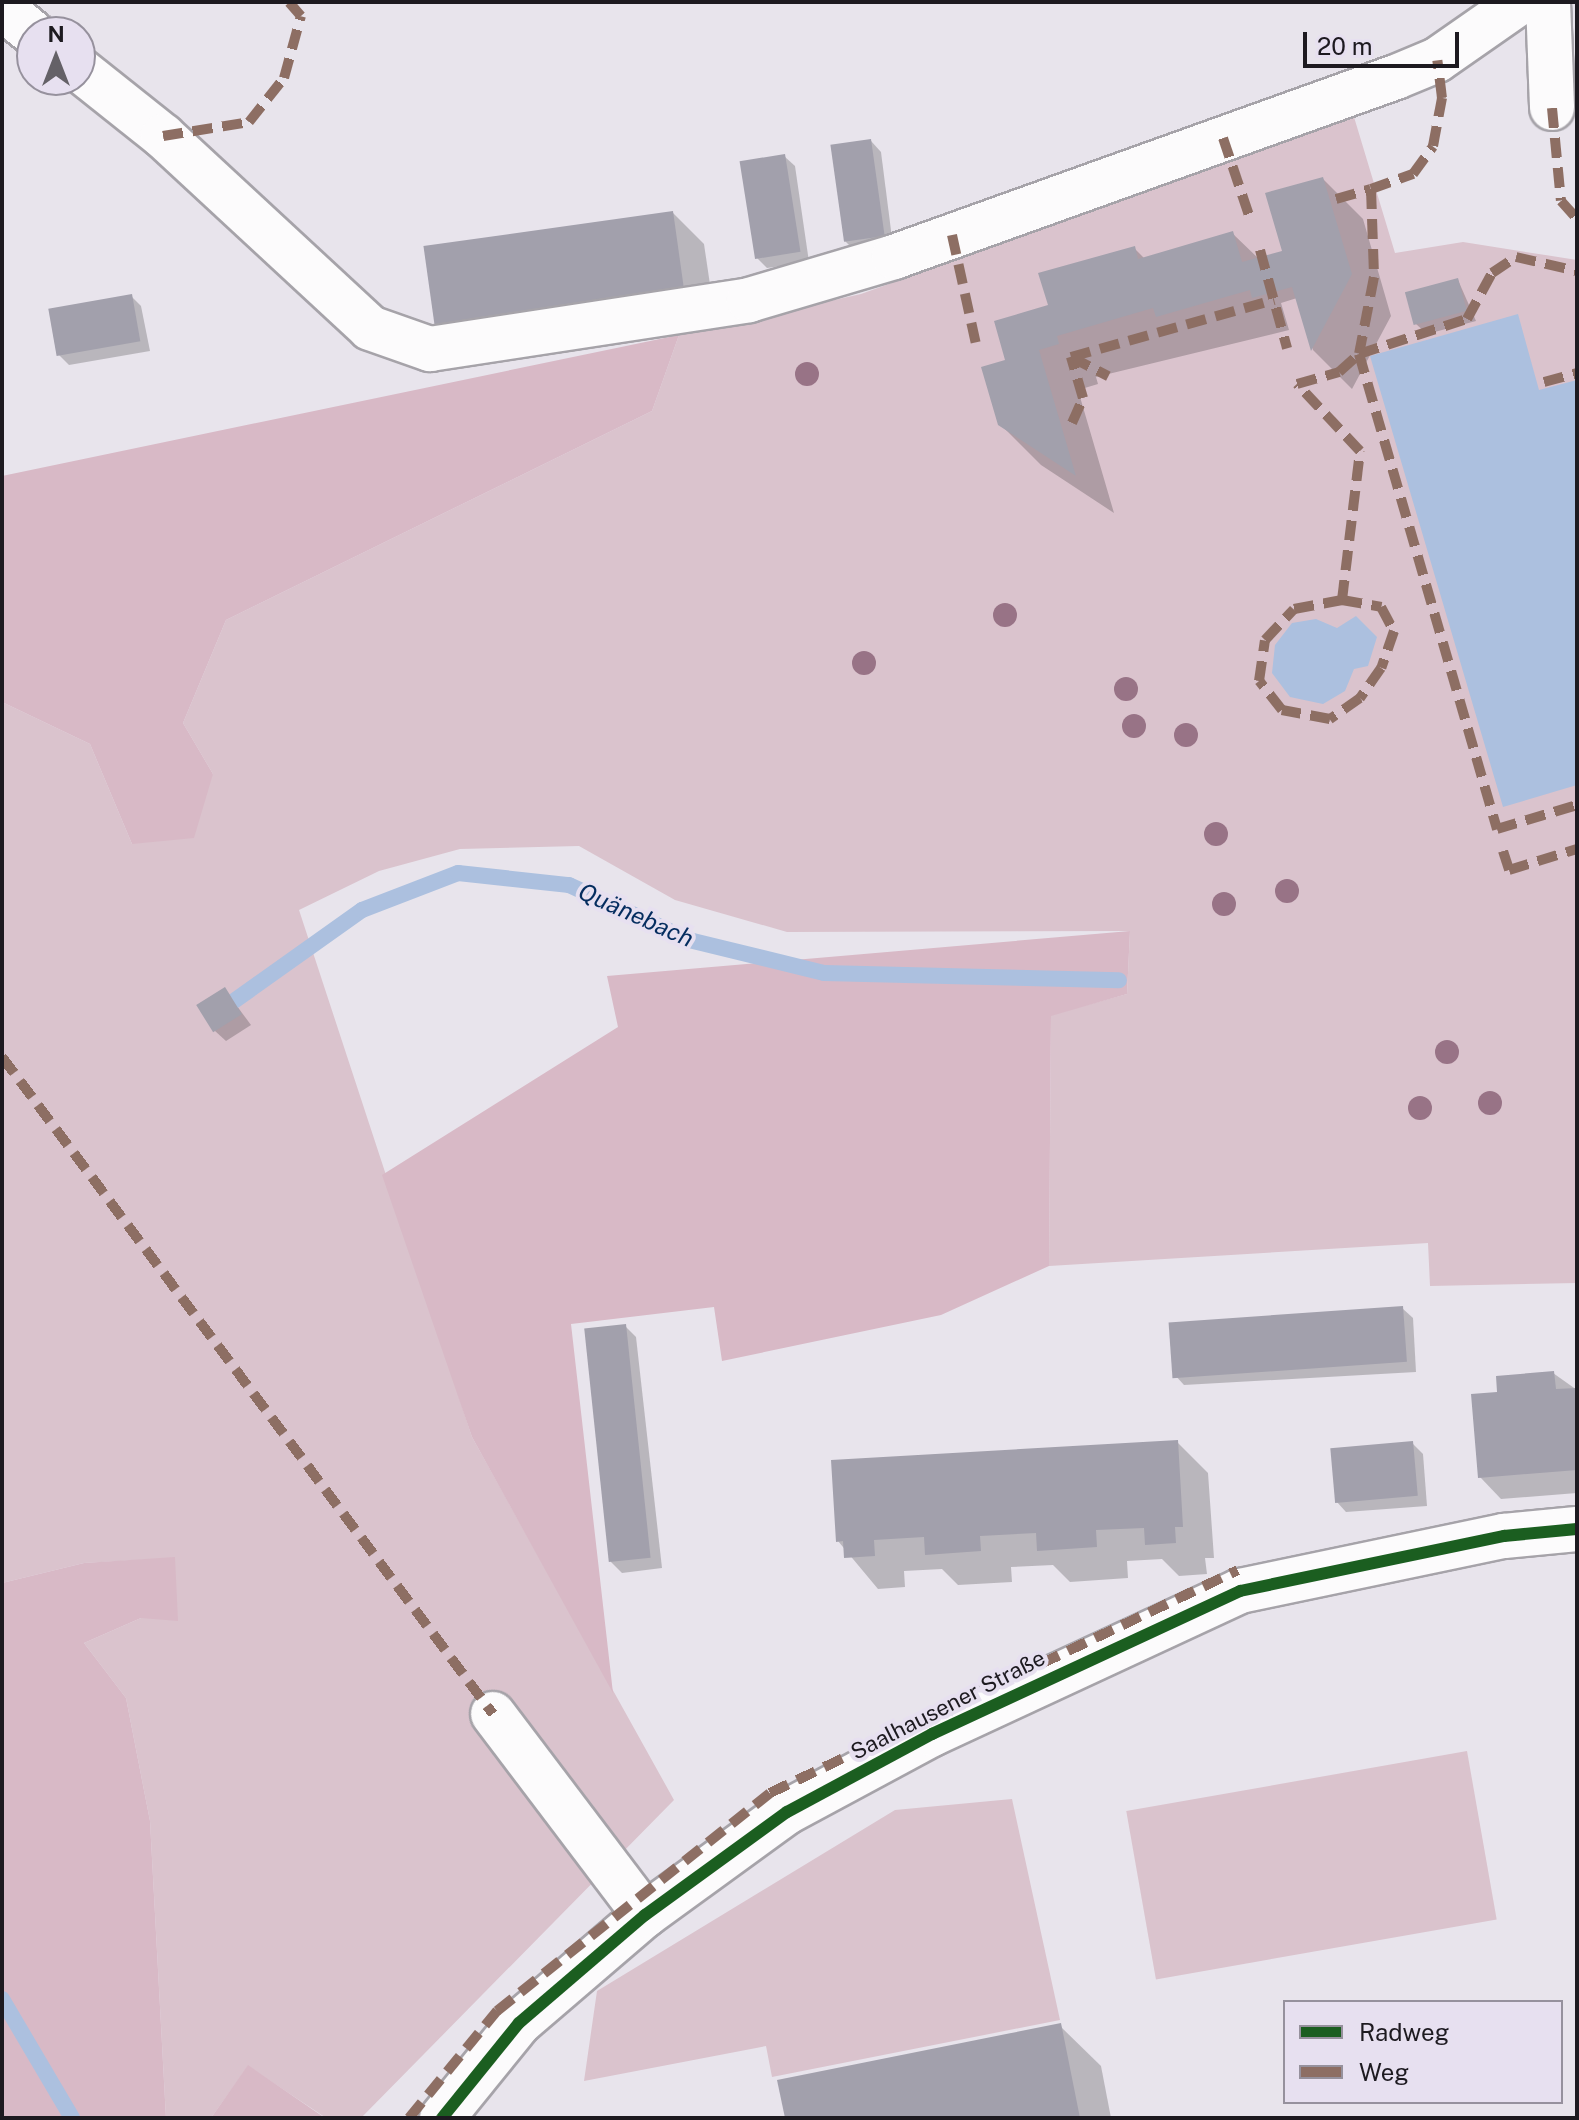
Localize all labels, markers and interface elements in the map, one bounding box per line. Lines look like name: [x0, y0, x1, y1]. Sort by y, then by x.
north arrow: [16, 16, 96, 96]
scale bar: [1307, 16, 1463, 66]
text: N: [47, 21, 65, 47]
text: 20 m: [1317, 32, 1373, 60]
water label: Quänebach: [574, 877, 698, 953]
street label: Saalhausener Straße: [846, 1645, 1050, 1765]
legend: [1283, 2000, 1563, 2104]
text: Radweg: [1359, 2018, 1450, 2046]
text: Weg: [1359, 2058, 1409, 2086]

